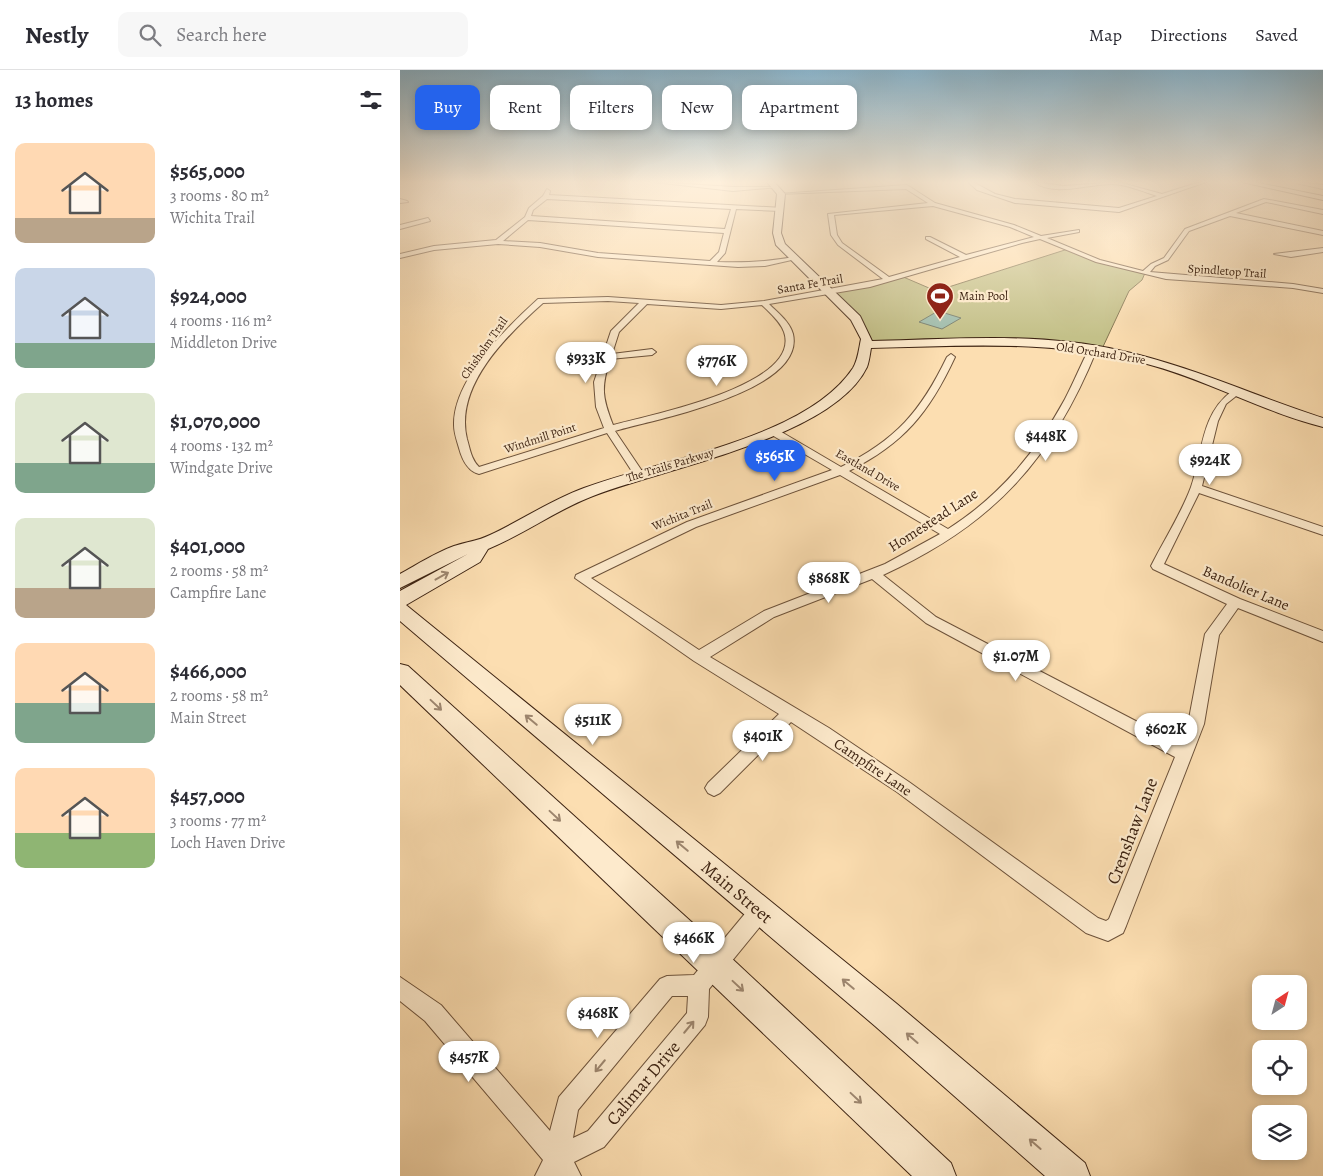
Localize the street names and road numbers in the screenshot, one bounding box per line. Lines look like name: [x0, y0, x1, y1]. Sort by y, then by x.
street label: Spindletop Trail: [1187, 260, 1267, 282]
street label: Santa Fe Trail: [776, 270, 844, 298]
street label: Chisholm Trail: [457, 314, 511, 382]
street label: Old Orchard Drive: [1055, 338, 1147, 368]
street label: Windmill Point: [501, 419, 578, 457]
street label: The Trails Parkway: [624, 444, 716, 486]
street label: Eastland Drive: [833, 445, 903, 495]
street label: Homestead Lane: [884, 483, 982, 556]
street label: Wichita Trail: [649, 496, 714, 535]
street label: Bandolier Lane: [1199, 561, 1293, 615]
street label: Campfire Lane: [830, 733, 916, 801]
street label: Crenshaw Lane: [1101, 774, 1163, 888]
street label: Main Street: [696, 855, 778, 929]
street label: Calimar Drive: [601, 1036, 685, 1130]

